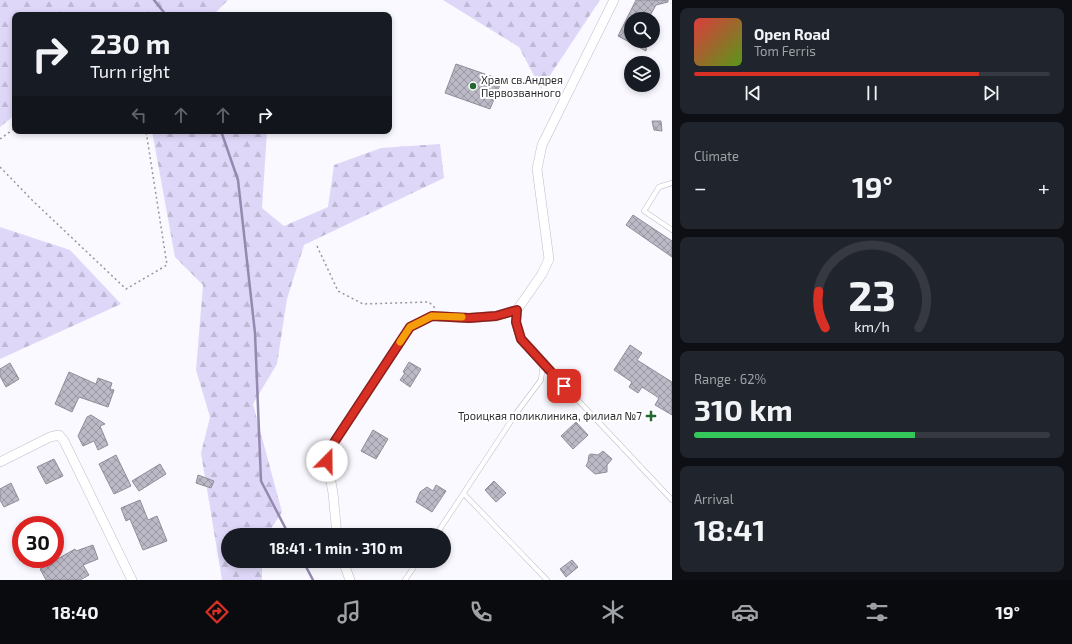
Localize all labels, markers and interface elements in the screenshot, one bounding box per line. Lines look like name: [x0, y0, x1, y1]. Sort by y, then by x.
map controls: [624, 12, 660, 92]
button: search: [624, 12, 660, 48]
text: Open Road: [754, 25, 830, 43]
text: 230 m: [90, 26, 171, 60]
icon: right: [24, 28, 76, 80]
text: Tom Ferris: [754, 43, 816, 59]
button: layers: [624, 56, 660, 92]
text: Turn right: [90, 60, 170, 82]
place label: Храм св.Андрея Первозванного: [481, 73, 563, 99]
marker: Храм св.Андрея Первозванного: [468, 81, 478, 91]
icon: previous: [742, 82, 764, 104]
icon: pause: [861, 82, 883, 104]
icon: next: [980, 82, 1002, 104]
icon: left: [128, 104, 150, 126]
icon: ahead: [170, 104, 192, 126]
icon: ahead: [212, 104, 234, 126]
icon: right: [254, 104, 276, 126]
text: Climate: [694, 148, 739, 164]
text: 19°: [852, 168, 893, 204]
text: −: [694, 174, 707, 200]
text: +: [1038, 174, 1050, 200]
text: 23: [848, 269, 896, 319]
text: km/h: [854, 318, 890, 335]
pin: [547, 369, 581, 403]
text: Range · 62%: [694, 371, 766, 387]
icon: arrive: [553, 375, 575, 397]
text: 310 km: [694, 391, 793, 427]
place label: Троицкая поликлиника, филиал №7: [458, 409, 642, 422]
marker: Троицкая поликлиника, филиал №7: [645, 410, 657, 422]
position arrow: [306, 440, 348, 482]
text: Arrival: [694, 491, 734, 507]
text: 18:41: [694, 511, 765, 547]
speed limit sign: 30: [12, 516, 64, 568]
text: 18:41 · 1 min · 310 m: [269, 539, 403, 557]
icon: directions: [203, 598, 231, 626]
icon: music: [335, 598, 363, 626]
icon: phone: [467, 598, 495, 626]
icon: climate: [599, 598, 627, 626]
icon: car: [731, 598, 759, 626]
icon: filters: [863, 598, 891, 626]
text: 18:40: [52, 601, 99, 623]
text: 19°: [995, 601, 1020, 623]

